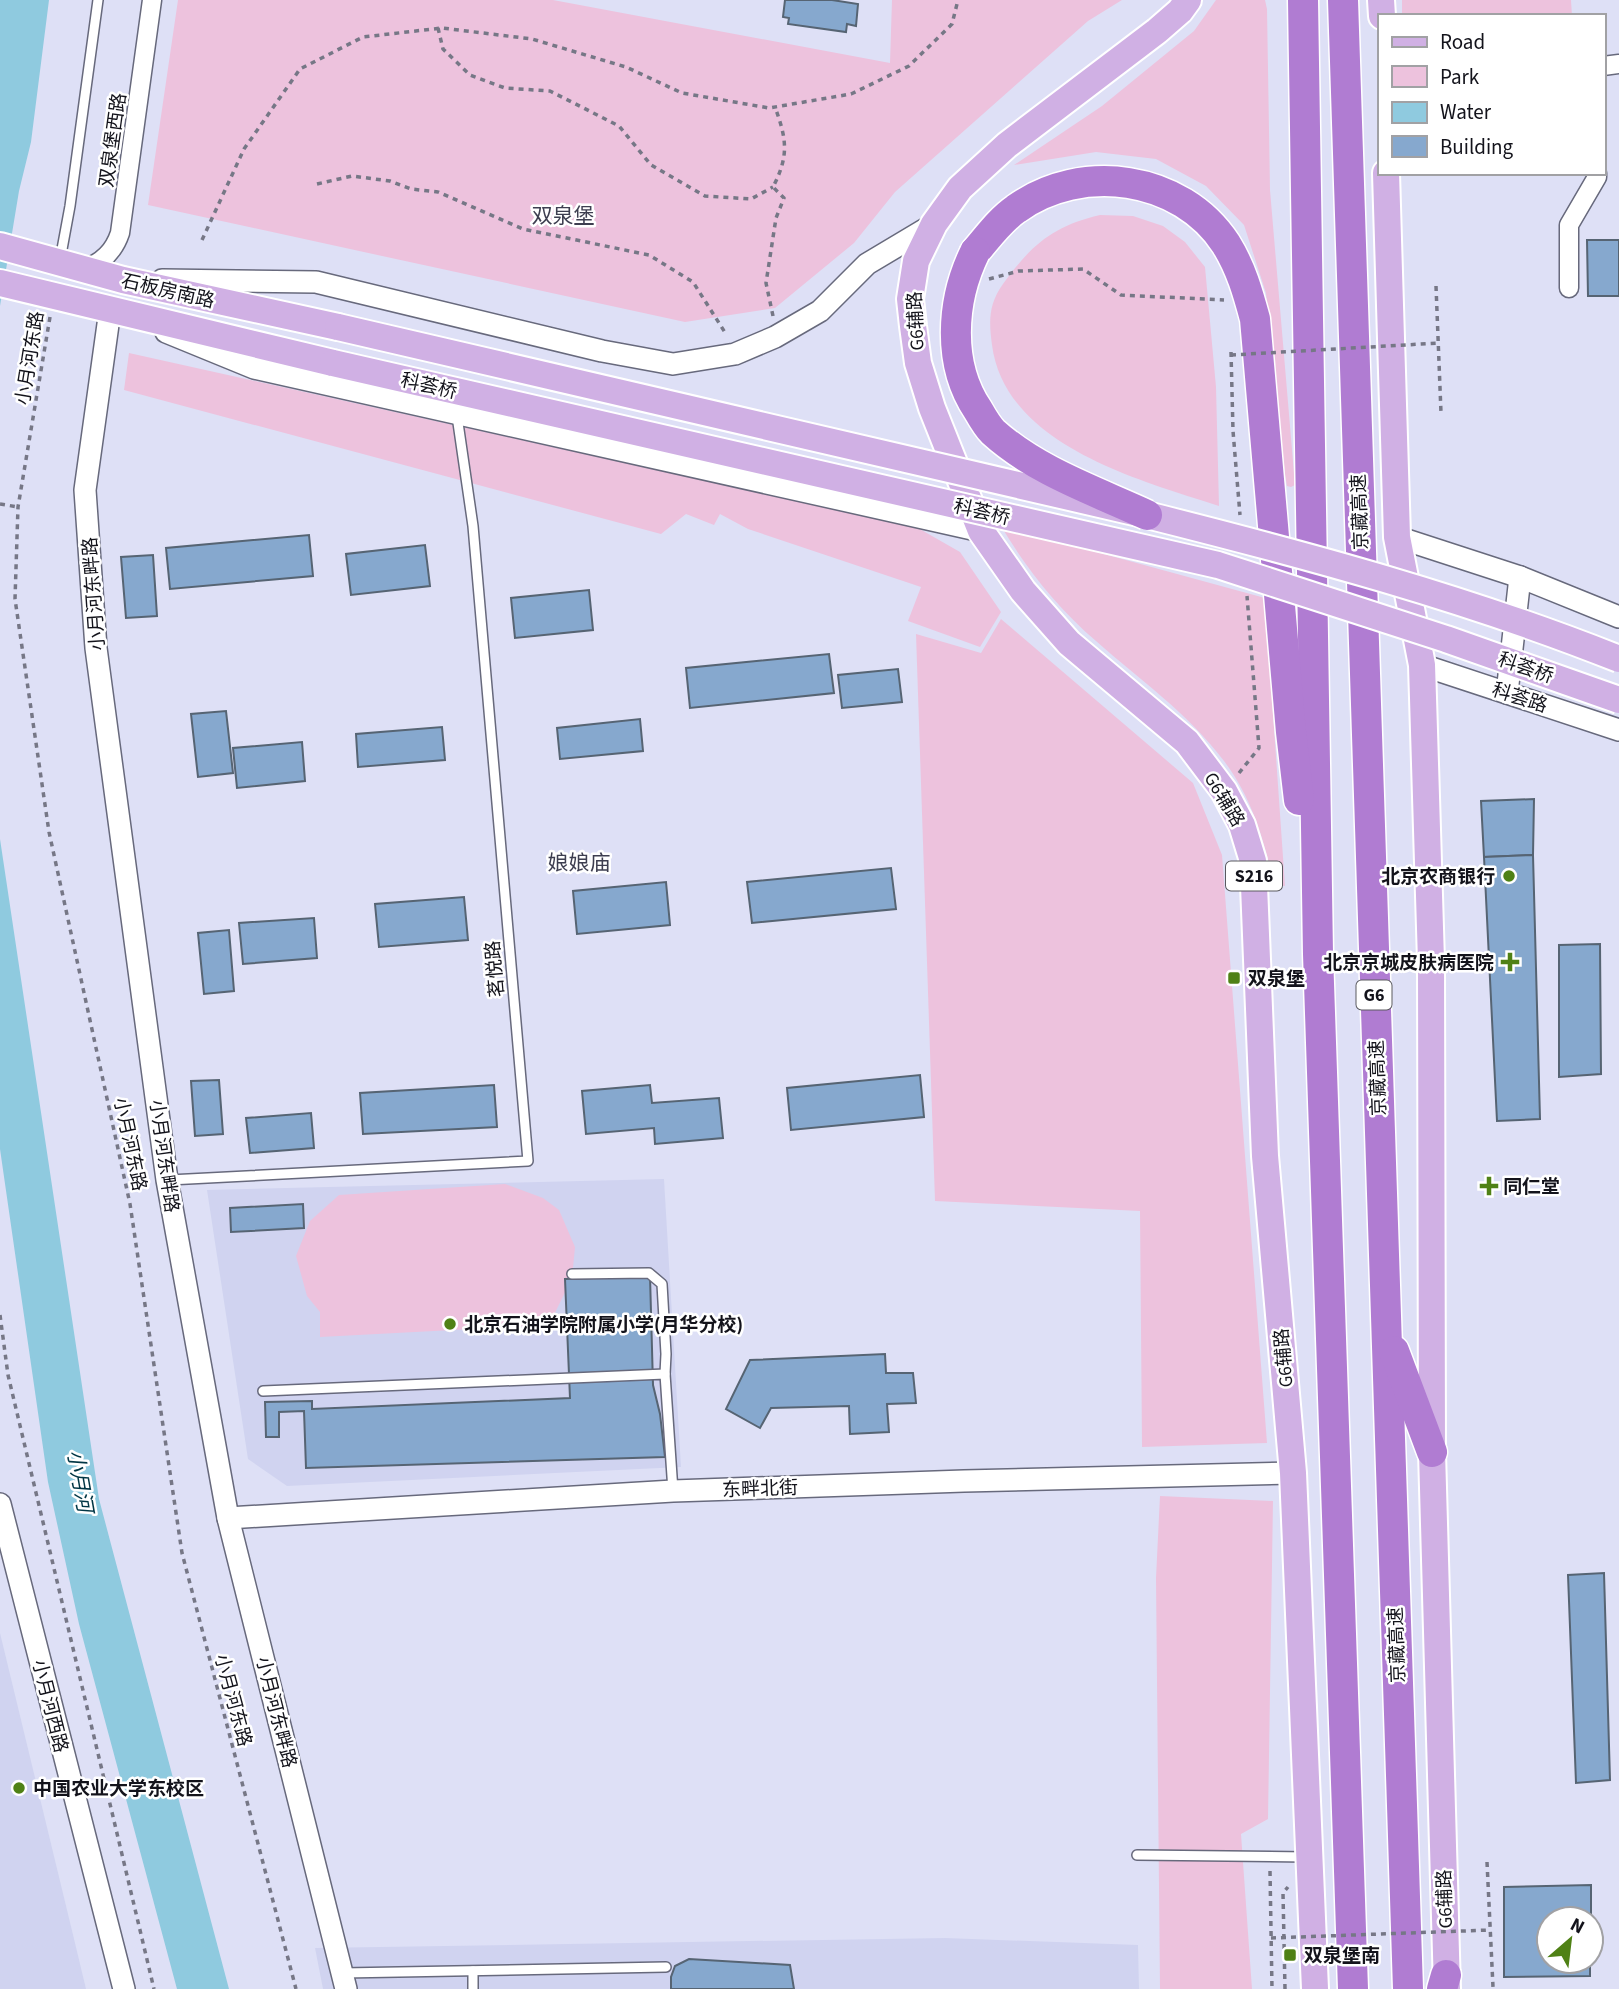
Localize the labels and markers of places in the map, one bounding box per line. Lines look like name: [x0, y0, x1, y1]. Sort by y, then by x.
place label: 北京农商银行: [1381, 864, 1495, 891]
marker: 北京农商银行: [1501, 868, 1517, 884]
place label: 北京京城皮肤病医院: [1323, 950, 1494, 977]
marker: 北京京城皮肤病医院: [1500, 952, 1520, 972]
place label: 双泉堡: [1248, 966, 1305, 993]
marker: 双泉堡: [1226, 970, 1242, 986]
place label: 同仁堂: [1503, 1174, 1560, 1201]
marker: 同仁堂: [1481, 1178, 1497, 1194]
place label: 北京石油学院附属小学(月华分校): [464, 1312, 743, 1339]
marker: 北京石油学院附属小学(月华分校): [442, 1316, 458, 1332]
place label: 中国农业大学东校区: [33, 1776, 204, 1803]
marker: 中国农业大学东校区: [11, 1780, 27, 1796]
place label: 双泉堡南: [1304, 1943, 1380, 1970]
marker: 双泉堡南: [1282, 1947, 1298, 1963]

